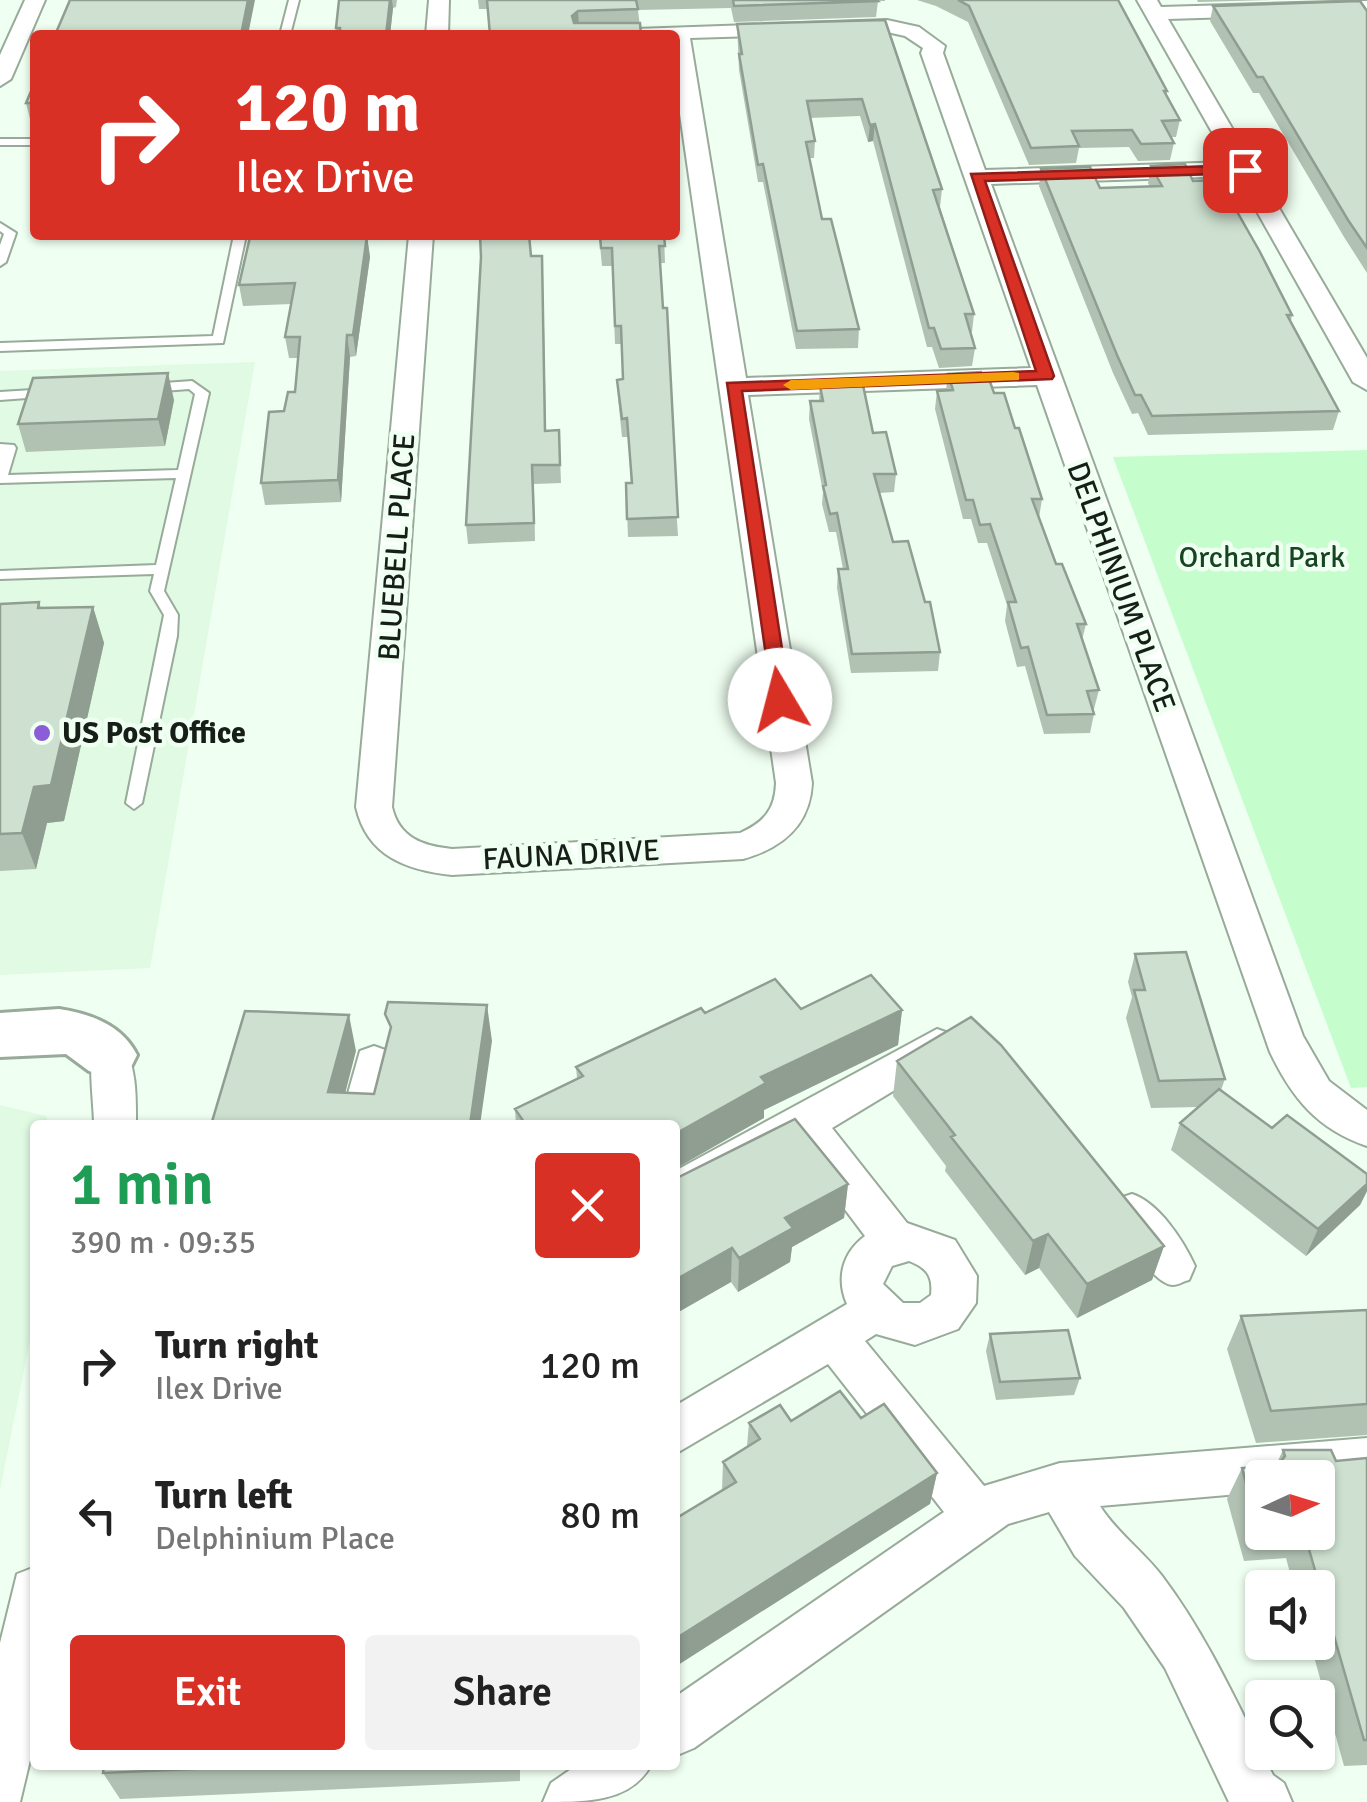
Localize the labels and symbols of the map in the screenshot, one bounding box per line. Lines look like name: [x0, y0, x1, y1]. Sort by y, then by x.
pin: [1203, 128, 1288, 213]
street label: BLUEBELL PLACE: [371, 432, 423, 662]
street label: DELPHINIUM PLACE: [1059, 457, 1183, 717]
park label: Orchard Park: [1179, 539, 1345, 576]
position arrow: [728, 648, 832, 752]
place label: US Post Office: [62, 715, 246, 752]
marker: US Post Office: [31, 722, 53, 744]
street label: FAUNA DRIVE: [481, 832, 661, 878]
north arrow: [1245, 1460, 1335, 1550]

